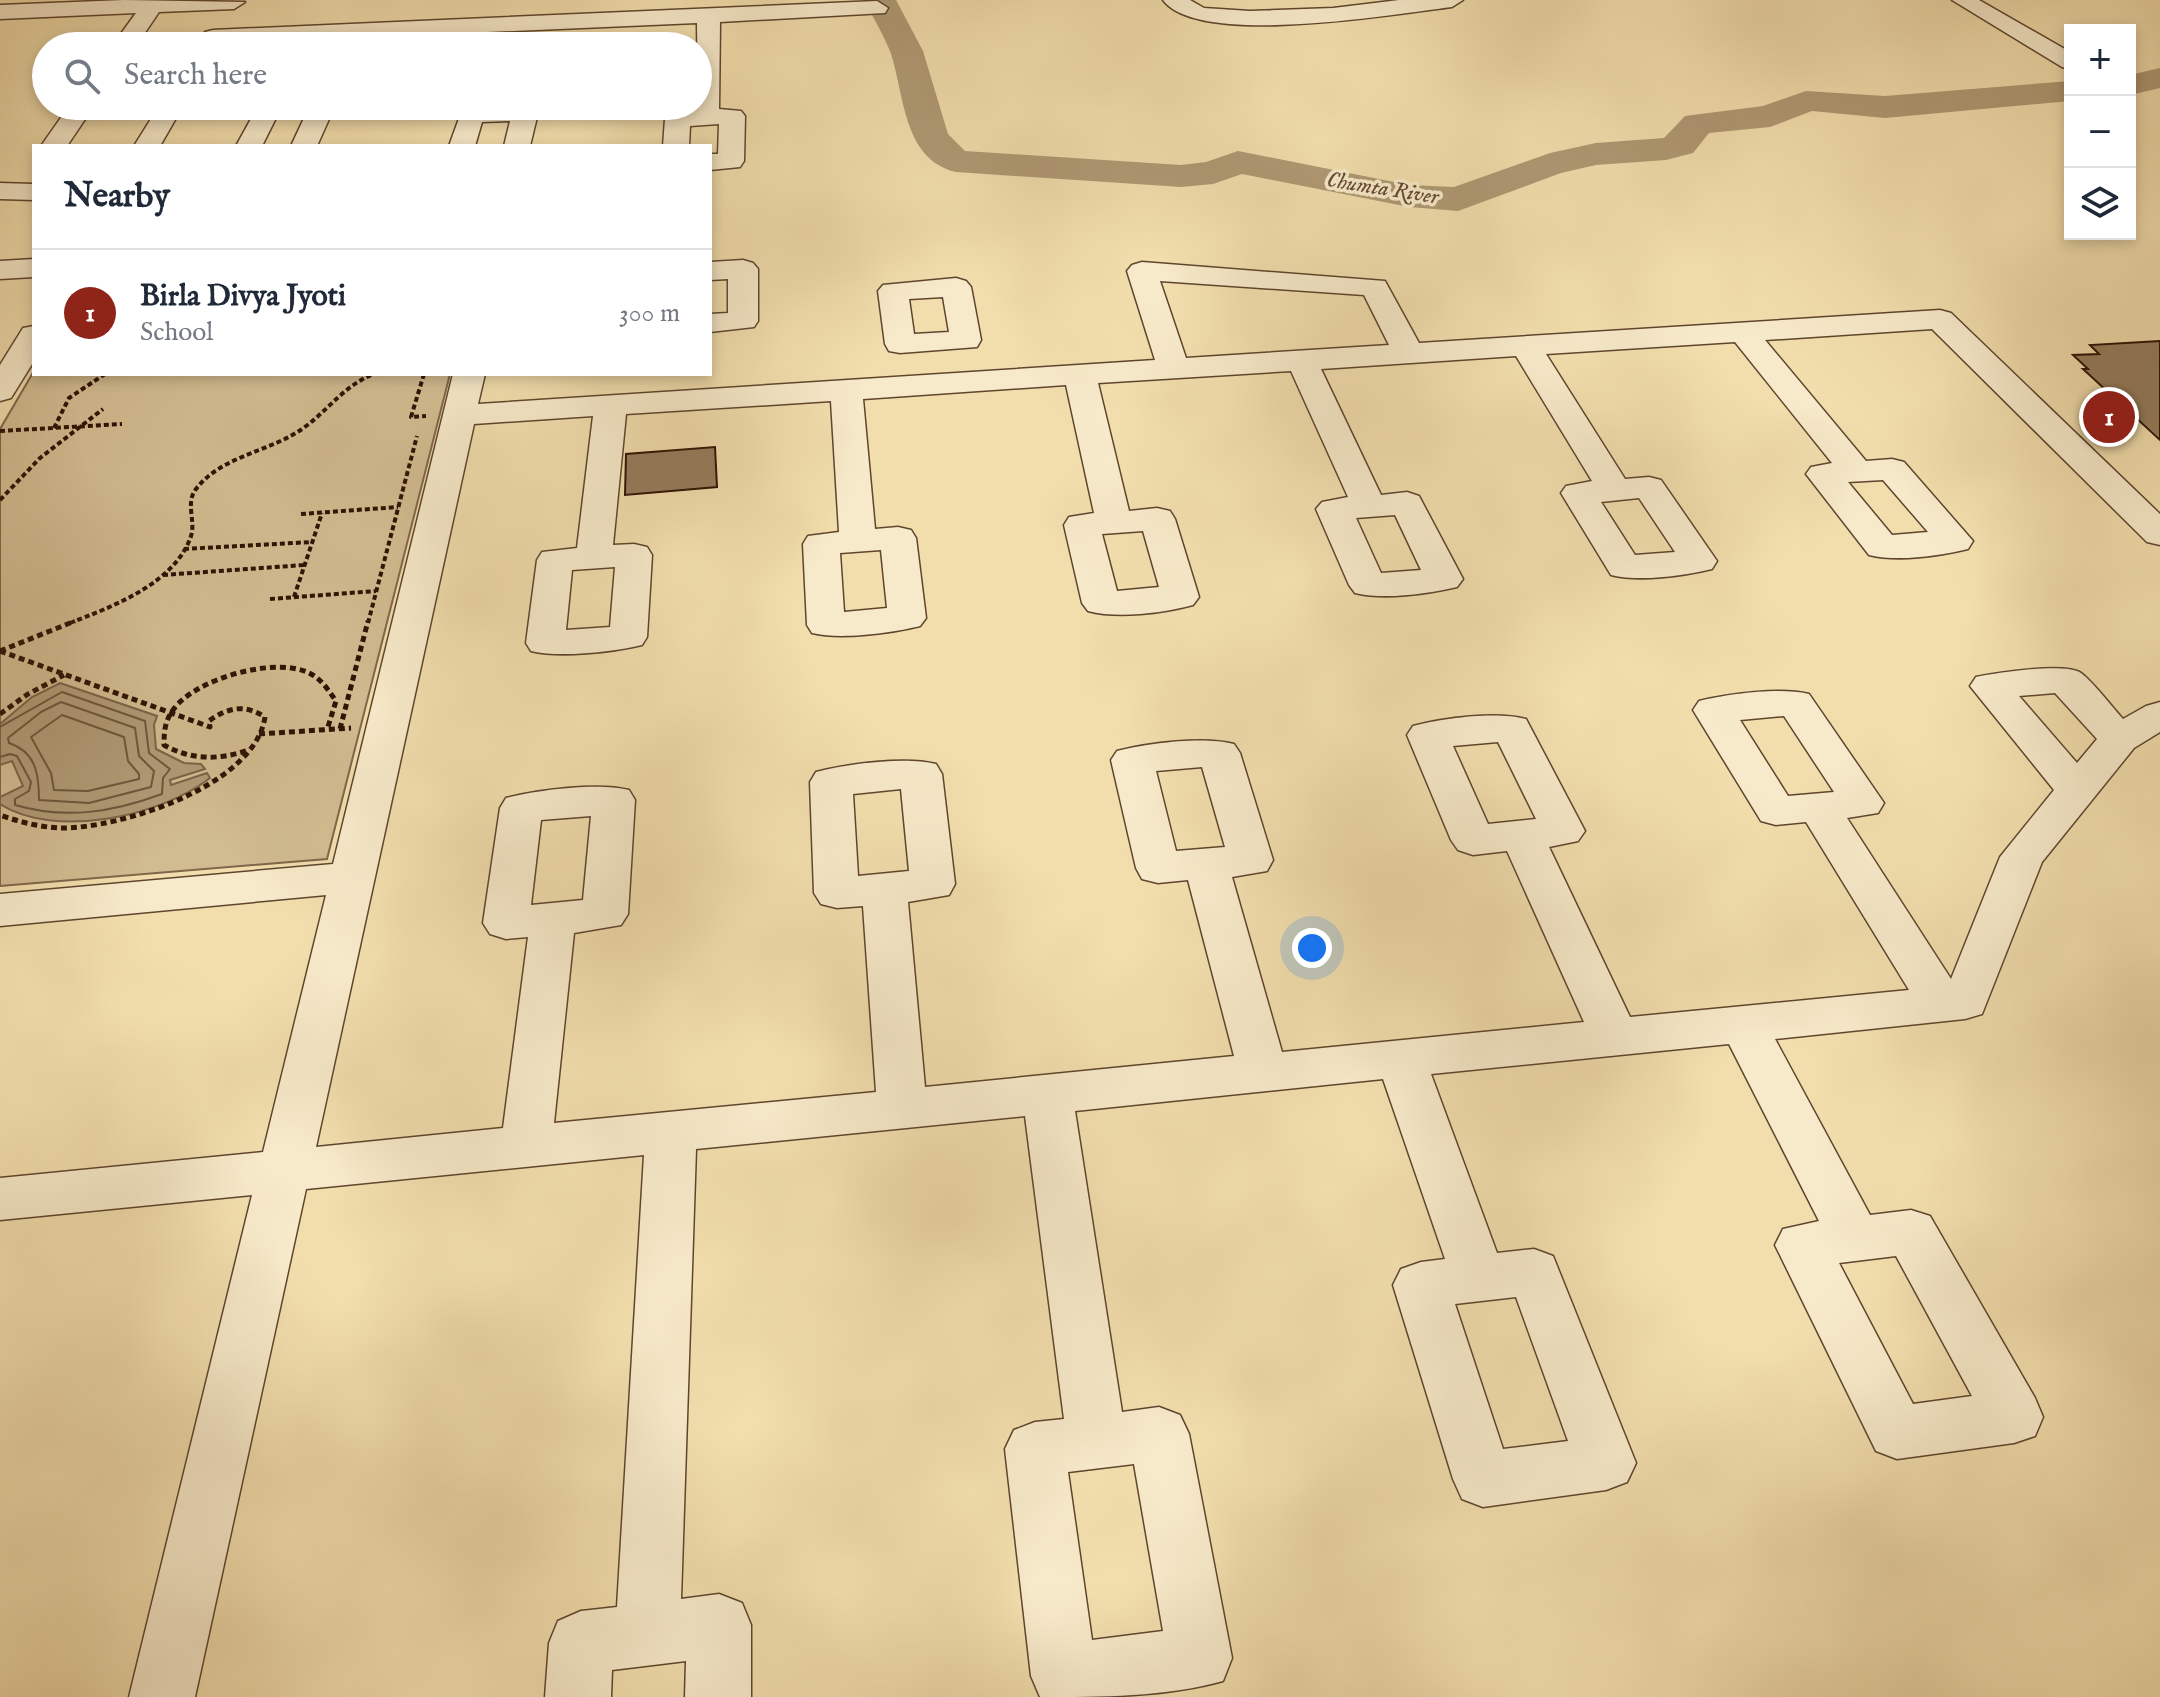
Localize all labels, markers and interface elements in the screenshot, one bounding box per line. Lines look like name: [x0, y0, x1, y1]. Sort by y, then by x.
map controls: [2064, 24, 2136, 240]
button: +: [2064, 24, 2136, 96]
search box: [32, 32, 712, 120]
icon: search: [60, 54, 104, 98]
text: Search here: [124, 57, 267, 95]
button: −: [2064, 96, 2136, 168]
water label: Chumta River: [1325, 166, 1442, 212]
button: layers: [2064, 168, 2136, 240]
text: Nearby: [64, 175, 170, 218]
text: Birla Divya Jyoti: [140, 278, 346, 316]
text: 1: [85, 297, 95, 330]
text: 300 m: [619, 297, 680, 330]
text: School: [140, 316, 213, 349]
pin: 1: [2083, 387, 2135, 447]
your location: [1292, 928, 1332, 968]

